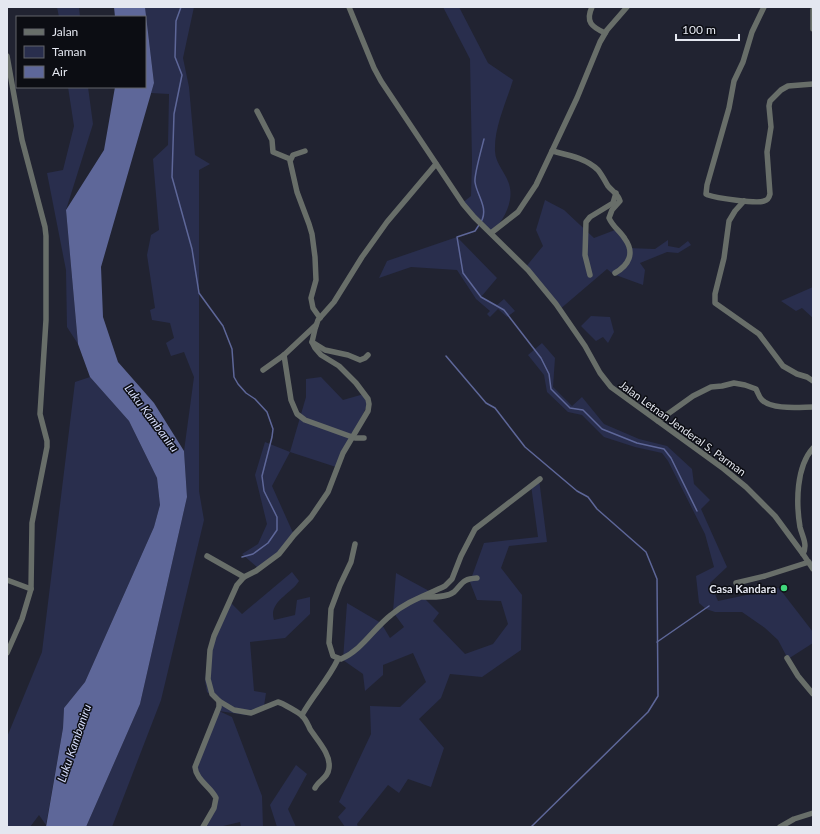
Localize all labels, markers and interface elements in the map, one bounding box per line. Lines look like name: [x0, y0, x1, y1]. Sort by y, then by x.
legend: [16, 16, 146, 88]
scale bar: [676, 16, 739, 42]
text: 100 m: [682, 22, 716, 37]
text: Jalan: [52, 24, 78, 39]
text: Taman: [52, 44, 86, 59]
text: Air: [52, 64, 68, 79]
street label: Jalan Letnan Jenderal S. Parman: [617, 378, 749, 478]
water label: Luku Kambaniru: [122, 381, 182, 455]
place label: Casa Kandara: [709, 582, 776, 595]
marker: Casa Kandara: [779, 583, 789, 593]
water label: Luku Kambaniru: [54, 702, 94, 784]

